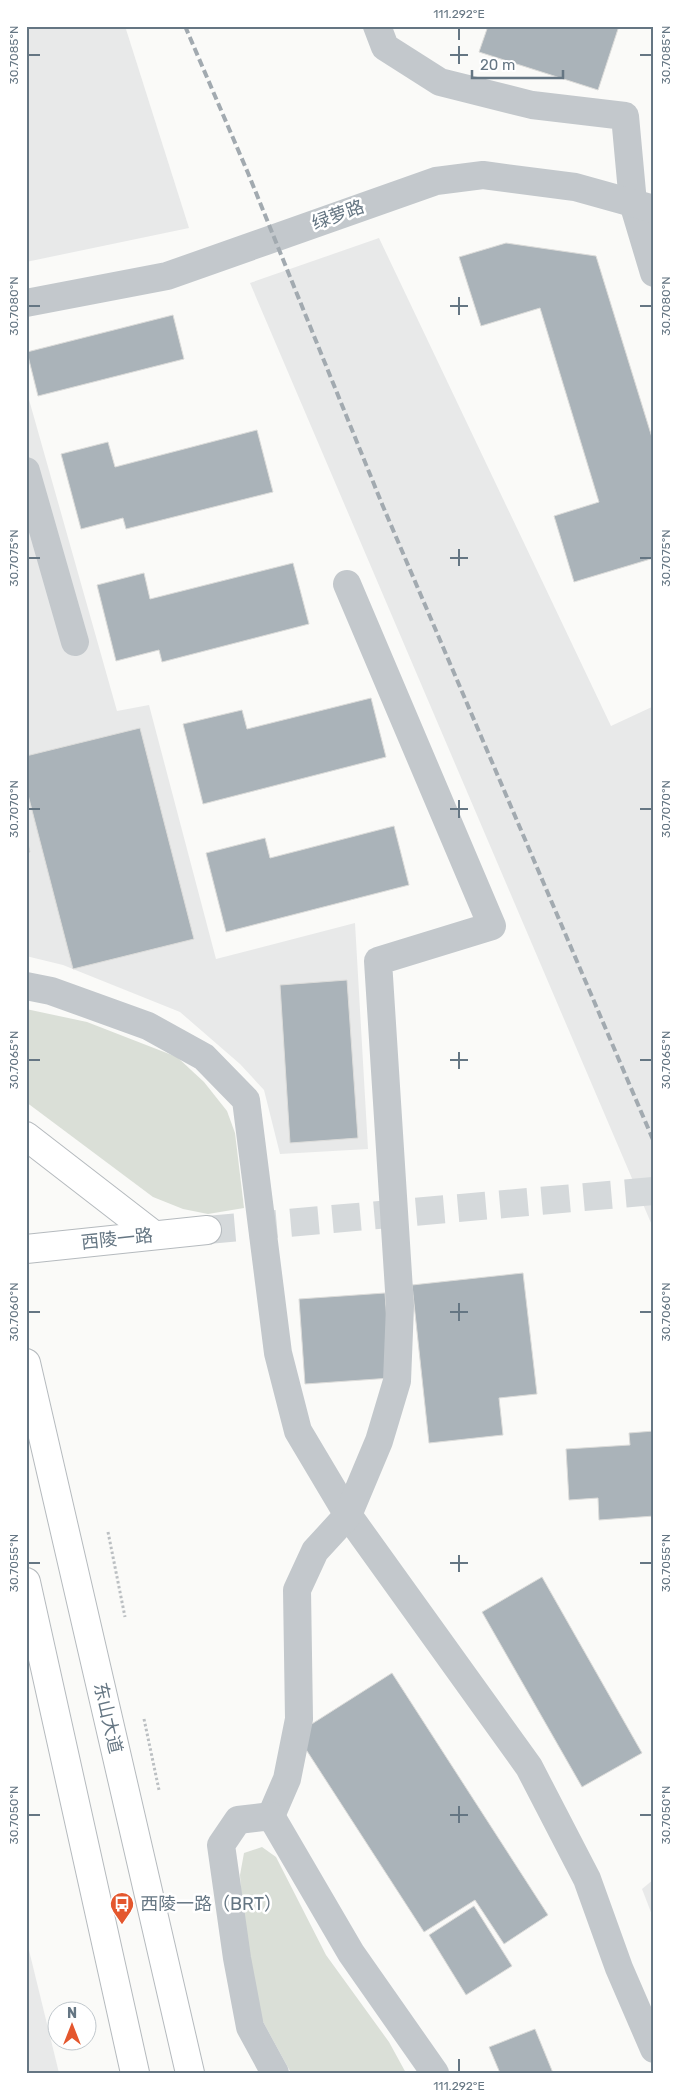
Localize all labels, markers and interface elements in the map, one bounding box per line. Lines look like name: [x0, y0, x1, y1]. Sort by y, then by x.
text: 111.292°E: [433, 7, 485, 21]
text: 30.7085°N: [7, 26, 21, 84]
text: 30.7085°N: [659, 26, 673, 84]
scale bar: [472, 48, 564, 80]
text: 20 m: [480, 56, 515, 74]
street label: 绿萝路: [309, 195, 367, 235]
text: 30.7080°N: [7, 276, 21, 336]
text: 30.7080°N: [659, 276, 673, 336]
text: 30.7075°N: [7, 529, 21, 587]
text: 30.7075°N: [659, 529, 673, 587]
text: 30.7070°N: [7, 780, 21, 838]
text: 30.7070°N: [659, 780, 673, 838]
text: 30.7065°N: [7, 1031, 21, 1089]
text: 30.7065°N: [659, 1031, 673, 1089]
street label: 西陵一路: [80, 1224, 154, 1254]
text: 30.7060°N: [7, 1283, 21, 1341]
text: 30.7060°N: [659, 1283, 673, 1341]
text: 30.7055°N: [7, 1534, 21, 1592]
text: 30.7055°N: [659, 1534, 673, 1592]
street label: 东山大道: [89, 1680, 127, 1756]
text: 30.7050°N: [7, 1786, 21, 1844]
text: 30.7050°N: [659, 1786, 673, 1844]
bus stop icon: 西陵一路（BRT）: [109, 1891, 135, 1925]
place label: 西陵一路（BRT）: [140, 1893, 282, 1915]
north arrow: [48, 2002, 98, 2052]
text: N: [67, 2005, 77, 2022]
text: 111.292°E: [433, 2079, 485, 2093]

